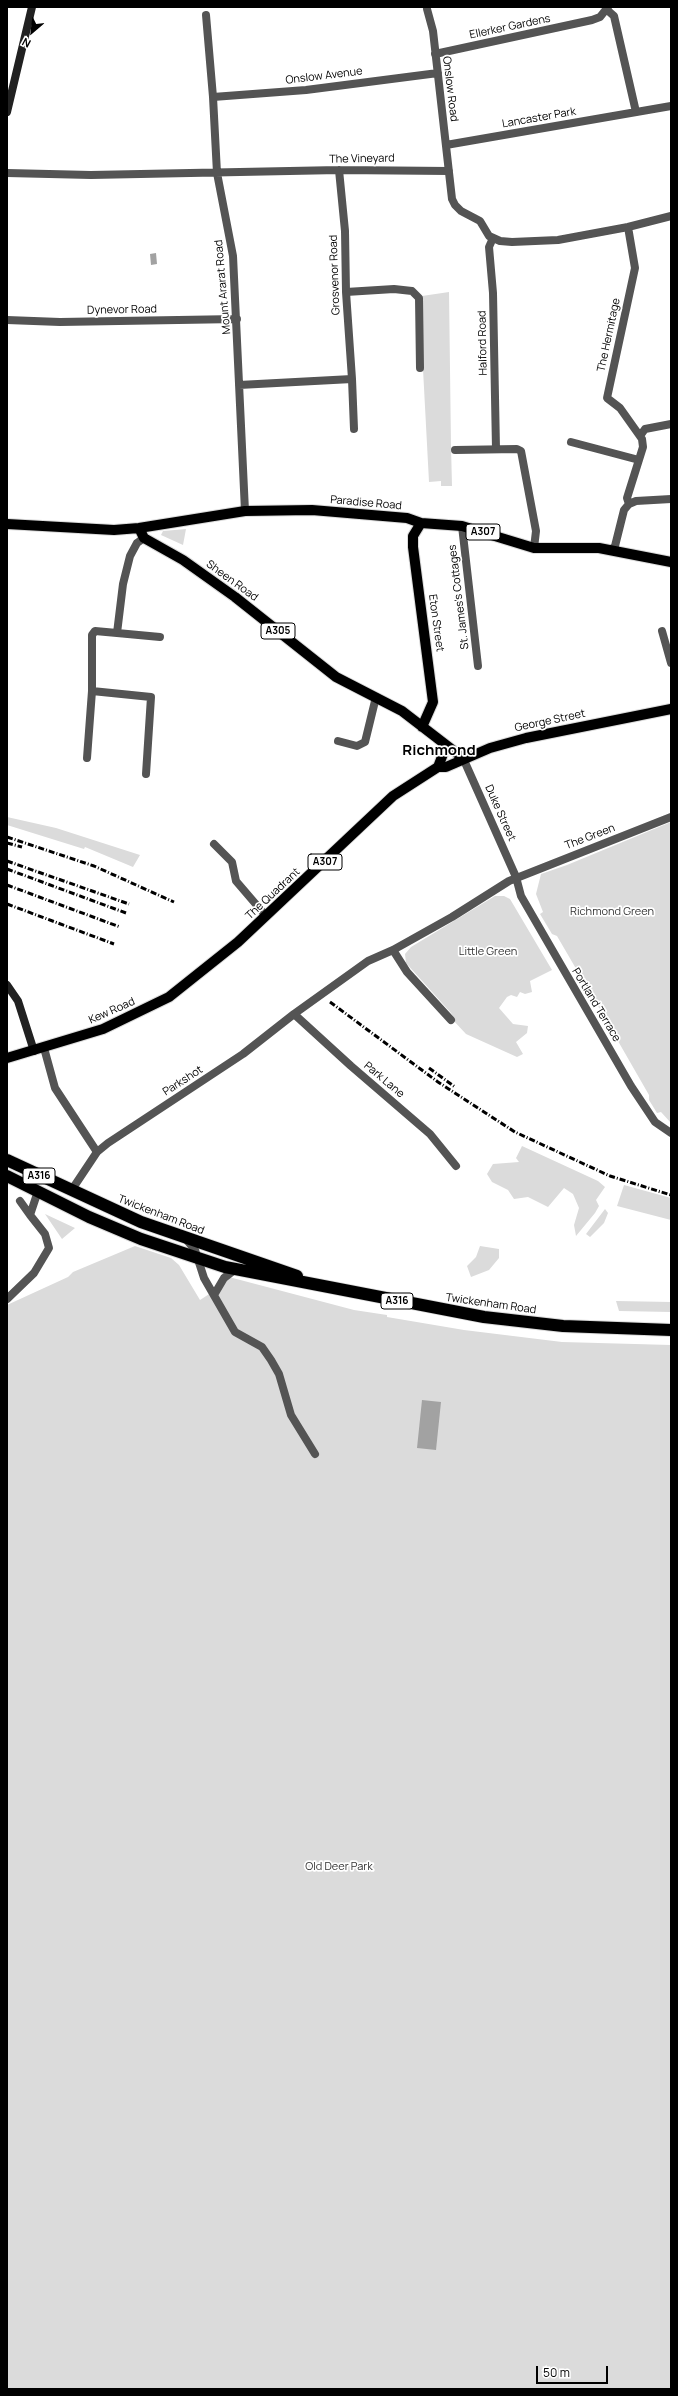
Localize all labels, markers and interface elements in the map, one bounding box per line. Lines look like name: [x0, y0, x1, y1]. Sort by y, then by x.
north arrow: [12, 12, 52, 52]
street label: Ellerker Gardens: [468, 12, 552, 42]
text: N: [19, 35, 33, 52]
street label: Onslow Road: [439, 56, 461, 122]
street label: Onslow Avenue: [285, 65, 363, 87]
street label: Lancaster Park: [501, 105, 577, 131]
street label: The Vineyard: [329, 152, 395, 166]
street label: Grosvenor Road: [327, 235, 343, 315]
street label: Mount Ararat Road: [212, 239, 234, 335]
street label: The Hermitage: [595, 297, 623, 373]
street label: Dynevor Road: [87, 303, 157, 317]
street label: Halford Road: [476, 310, 490, 376]
street label: Paradise Road: [330, 493, 402, 513]
road number: A307: [466, 524, 500, 540]
street label: St. James's Cottages: [446, 544, 472, 650]
street label: Sheen Road: [204, 558, 260, 604]
street label: Eton Street: [425, 593, 447, 653]
road number: A305: [261, 623, 295, 639]
street label: George Street: [513, 707, 587, 735]
district label: Richmond: [402, 742, 476, 760]
street label: Duke Street: [482, 783, 518, 843]
street label: The Green: [563, 821, 617, 853]
road number: A307: [308, 854, 342, 870]
street label: The Quadrant: [243, 865, 303, 923]
park label: Richmond Green: [570, 905, 654, 919]
park label: Little Green: [459, 945, 517, 959]
street label: Portland Terrace: [569, 966, 623, 1044]
street label: Kew Road: [87, 995, 137, 1027]
street label: Park Lane: [361, 1059, 407, 1101]
street label: Parkshot: [161, 1063, 205, 1099]
road number: A316: [23, 1168, 55, 1184]
street label: Twickenham Road: [116, 1192, 206, 1238]
street label: Twickenham Road: [445, 1291, 537, 1317]
road number: A316: [381, 1293, 413, 1309]
park label: Old Deer Park: [305, 1860, 373, 1874]
scale bar: [538, 2358, 610, 2384]
text: 50 m: [543, 2364, 570, 2381]

